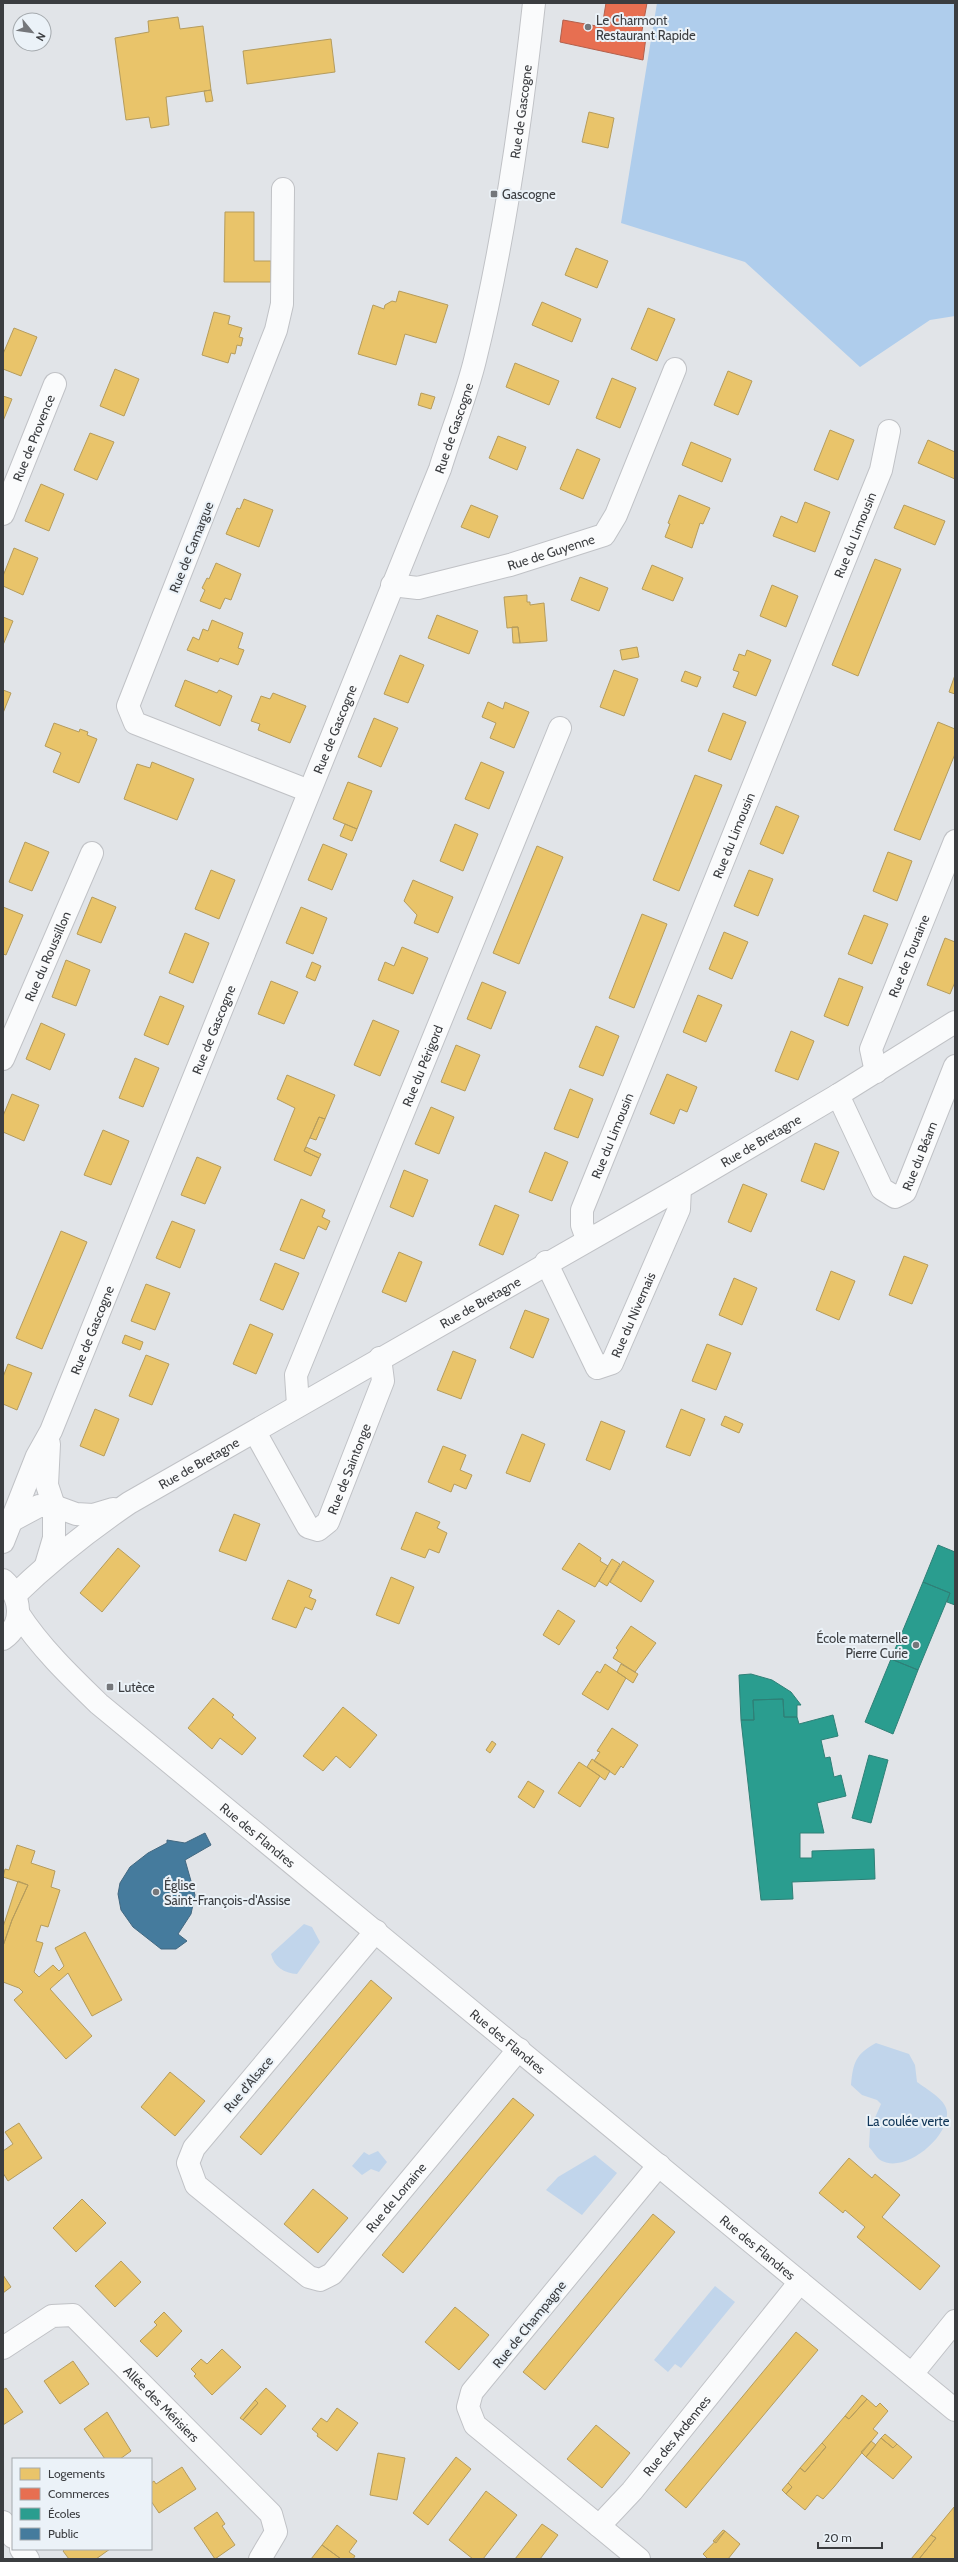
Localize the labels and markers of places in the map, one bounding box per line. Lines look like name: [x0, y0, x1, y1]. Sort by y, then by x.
place label: Le Charmont Restaurant Rapide: [596, 12, 696, 43]
marker: Le Charmont Restaurant Rapide: [583, 22, 593, 32]
place label: Gascogne: [502, 186, 556, 202]
marker: Gascogne: [489, 189, 499, 199]
place label: École maternelle Pierre Curie: [816, 1629, 908, 1661]
marker: École maternelle Pierre Curie: [911, 1640, 921, 1650]
place label: Lutèce: [118, 1679, 155, 1695]
marker: Lutèce: [105, 1682, 115, 1692]
place label: Église Saint-François-d'Assise: [164, 1876, 291, 1908]
marker: Église Saint-François-d'Assise: [151, 1887, 161, 1897]

